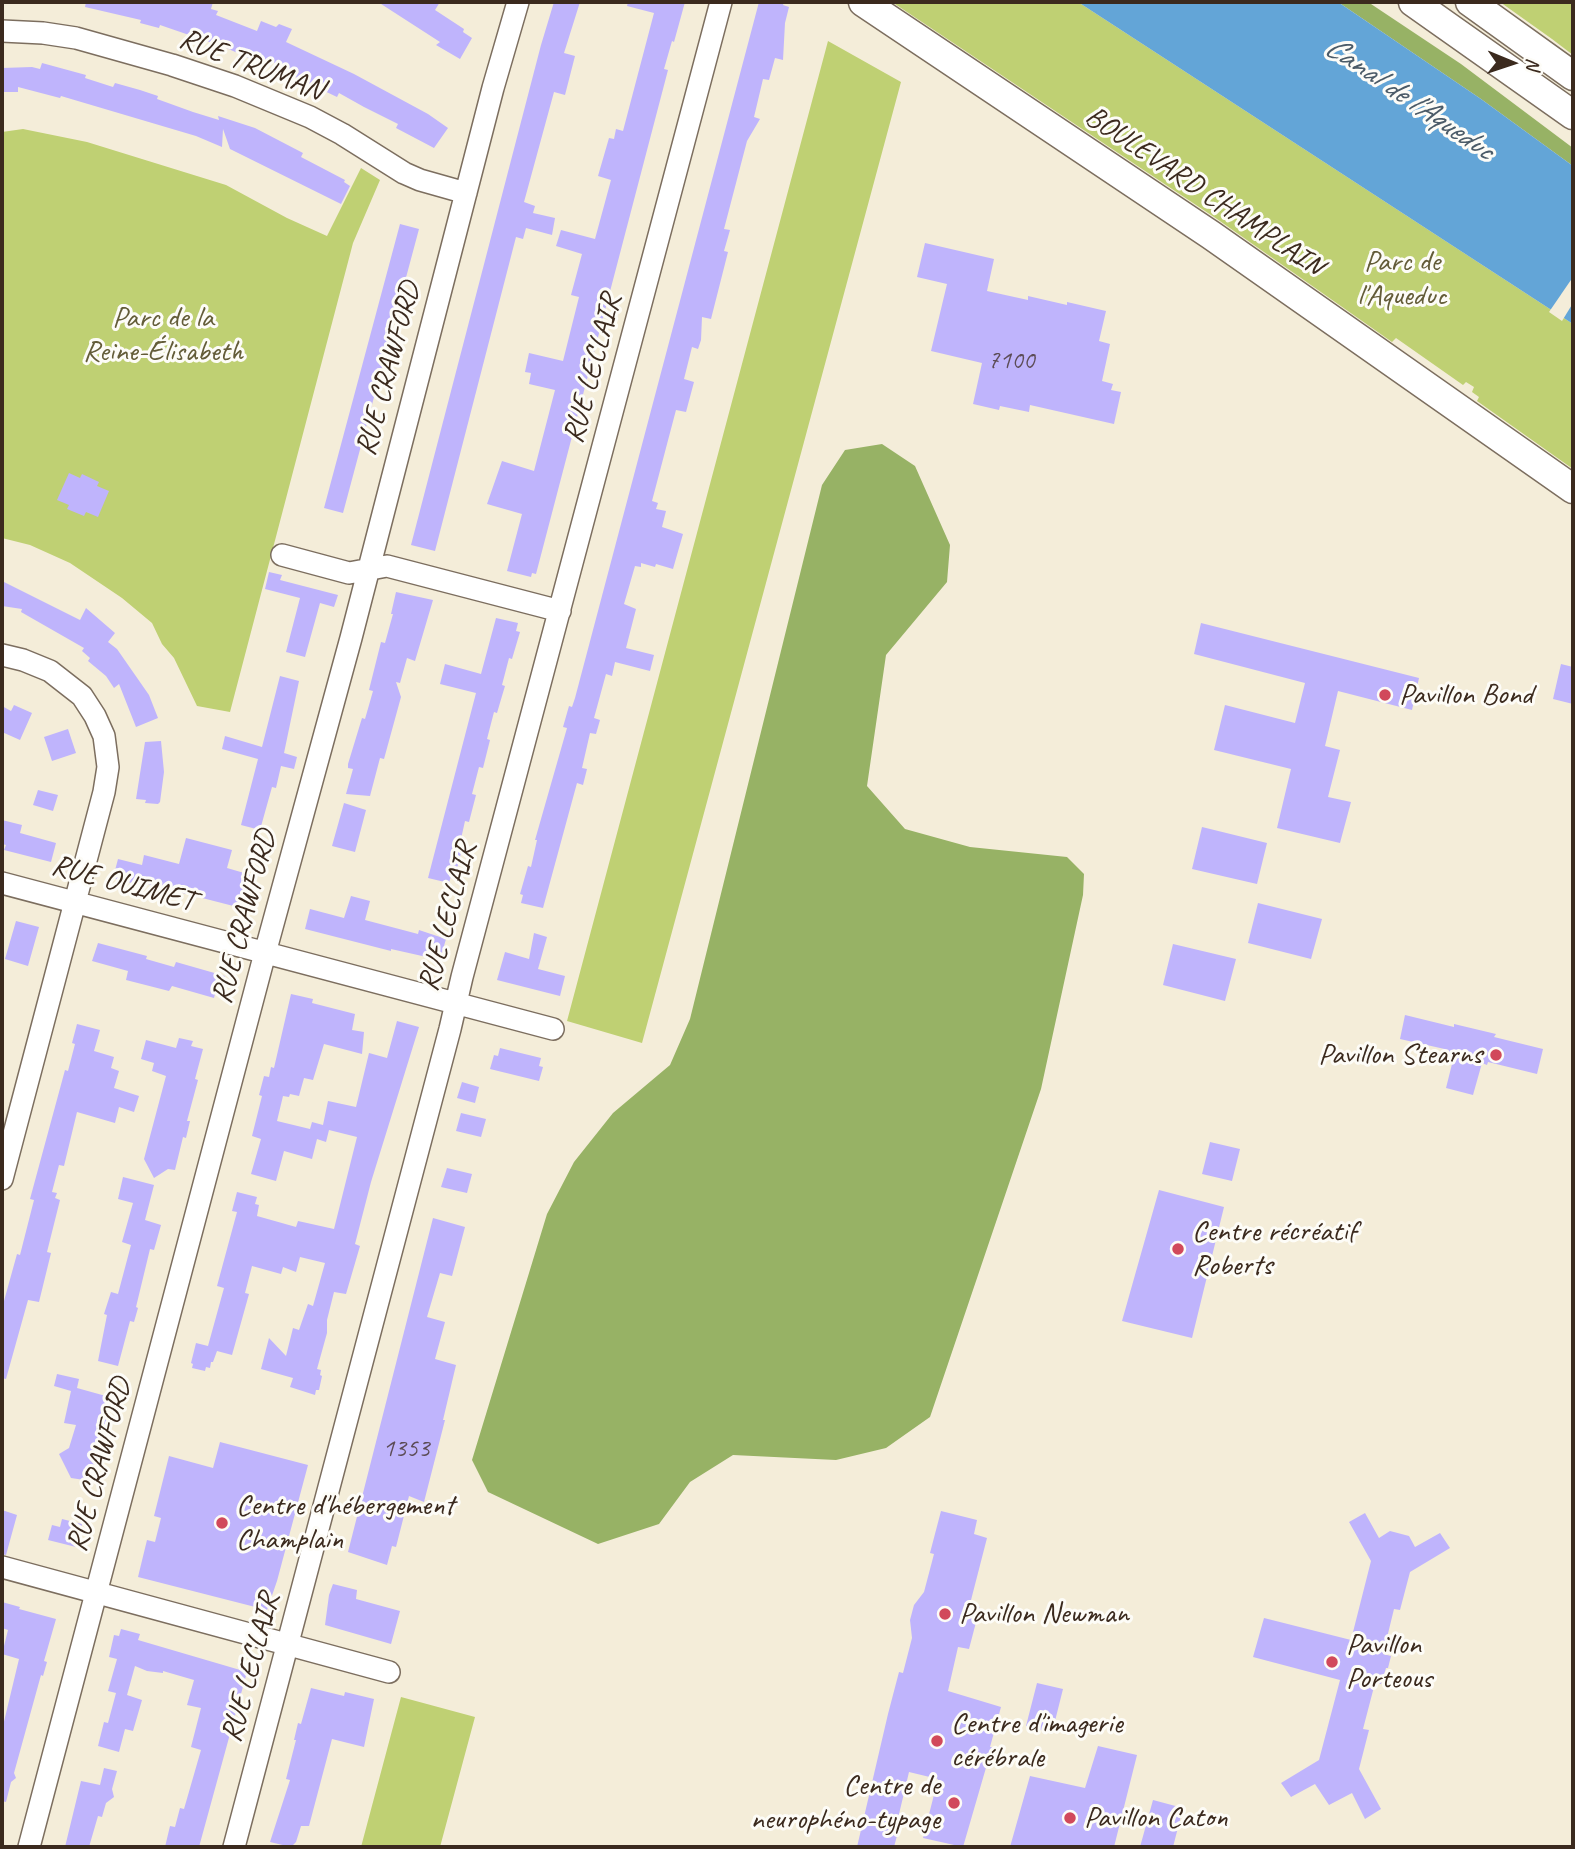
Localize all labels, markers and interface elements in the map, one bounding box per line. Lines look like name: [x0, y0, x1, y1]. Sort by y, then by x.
street label: RUE TRUMAN: [174, 21, 328, 109]
water label: Canal de l'Aqueduc: [1317, 28, 1501, 170]
north arrow: [1477, 28, 1547, 98]
text: N: [1521, 57, 1545, 70]
street label: BOULEVARD CHAMPLAIN: [1078, 99, 1330, 285]
park label: Parc de l'Aqueduc: [1357, 244, 1447, 314]
street label: RUE CRAWFORD: [349, 278, 429, 460]
street label: RUE LECLAIR: [556, 291, 630, 447]
park label: Parc de la Reine-Élisabeth: [83, 300, 243, 370]
house number: 7100: [988, 345, 1034, 377]
place label: Pavillon Bond: [1399, 677, 1533, 713]
marker: Pavillon Bond: [1377, 687, 1393, 703]
street label: RUE CRAWFORD: [205, 826, 285, 1008]
street label: RUE LECLAIR: [411, 839, 485, 995]
street label: RUE OUIMET: [48, 848, 198, 920]
place label: Pavillon Stearns: [1318, 1037, 1482, 1073]
marker: Pavillon Stearns: [1488, 1047, 1504, 1063]
place label: Centre récréatif Roberts: [1192, 1214, 1356, 1284]
marker: Centre récréatif Roberts: [1170, 1241, 1186, 1257]
street label: RUE CRAWFORD: [60, 1374, 140, 1556]
house number: 1353: [383, 1433, 429, 1465]
place label: Centre d'hébergement Champlain: [236, 1488, 454, 1558]
marker: Centre d'hébergement Champlain: [214, 1515, 230, 1531]
street label: RUE LECLAIR: [214, 1590, 288, 1746]
place label: Pavillon Newman: [959, 1596, 1129, 1632]
marker: Pavillon Newman: [937, 1606, 953, 1622]
place label: Pavillon Porteous: [1346, 1627, 1432, 1698]
marker: Pavillon Porteous: [1324, 1654, 1340, 1670]
place label: Centre d'imagerie cérébrale: [951, 1706, 1122, 1776]
marker: Centre d'imagerie cérébrale: [929, 1733, 945, 1749]
place label: Centre de neurophéno-typage: [750, 1768, 940, 1838]
marker: Centre de neurophéno-typage: [946, 1795, 962, 1811]
place label: Pavillon Caton: [1084, 1800, 1228, 1836]
marker: Pavillon Caton: [1062, 1810, 1078, 1826]

